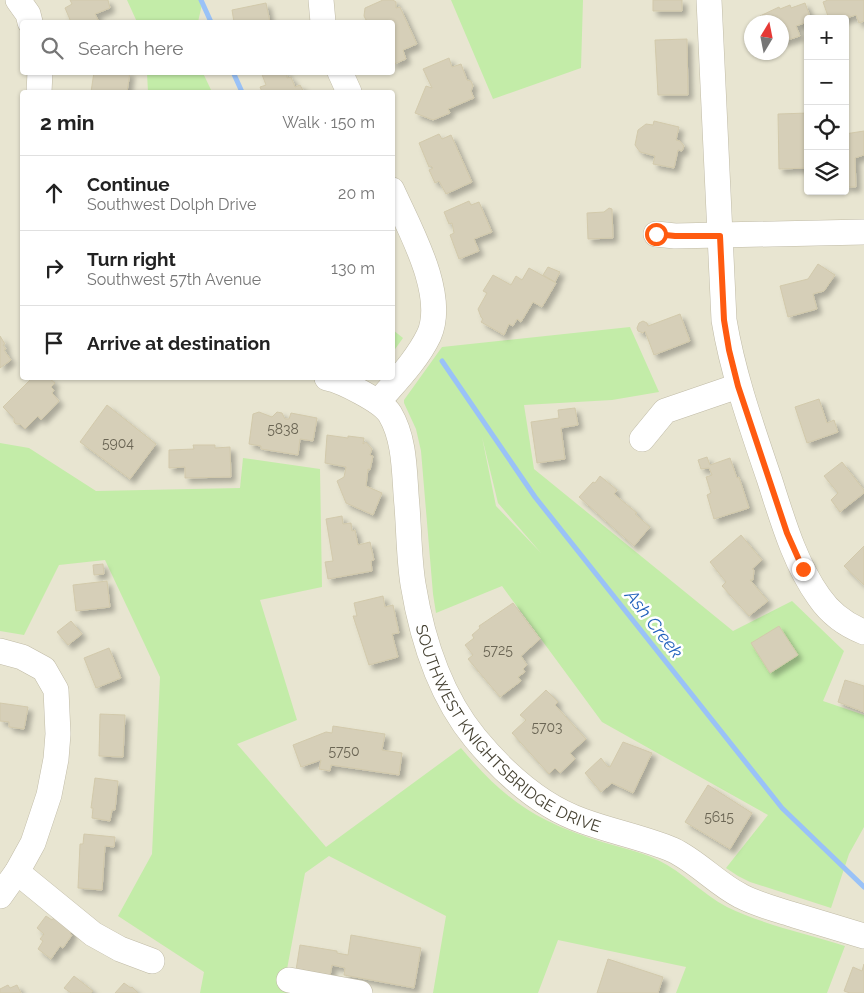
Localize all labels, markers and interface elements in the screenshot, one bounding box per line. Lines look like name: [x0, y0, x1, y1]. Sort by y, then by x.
north arrow: [744, 15, 789, 60]
map controls: [804, 15, 849, 195]
button: +: [804, 15, 849, 60]
search box: [20, 20, 395, 75]
icon: search: [38, 34, 66, 62]
text: Search here: [78, 37, 184, 59]
button: −: [804, 60, 849, 105]
button: locate: [804, 105, 849, 150]
text: 2 min: [40, 110, 94, 135]
text: Walk · 150 m: [282, 113, 375, 132]
button: layers: [804, 150, 849, 195]
text: Continue: [87, 173, 170, 195]
icon: ahead: [40, 179, 68, 207]
text: 20 m: [338, 184, 375, 203]
text: Southwest Dolph Drive: [87, 195, 256, 214]
route start: [645, 223, 668, 246]
text: Turn right: [87, 248, 176, 270]
icon: right: [40, 254, 68, 282]
text: 130 m: [331, 259, 375, 278]
text: Southwest 57th Avenue: [87, 270, 261, 289]
icon: arrive: [40, 329, 68, 357]
text: Arrive at destination: [87, 332, 271, 354]
house number: 5838: [267, 421, 299, 437]
house number: 5904: [102, 435, 134, 451]
route end: [792, 558, 815, 581]
water label: Ash Creek: [621, 584, 688, 662]
street label: SOUTHWEST KNIGHTSBRIDGE DRIVE: [412, 622, 603, 836]
house number: 5725: [483, 642, 513, 658]
house number: 5703: [531, 719, 563, 735]
house number: 5750: [328, 743, 360, 759]
house number: 5615: [704, 809, 734, 825]

